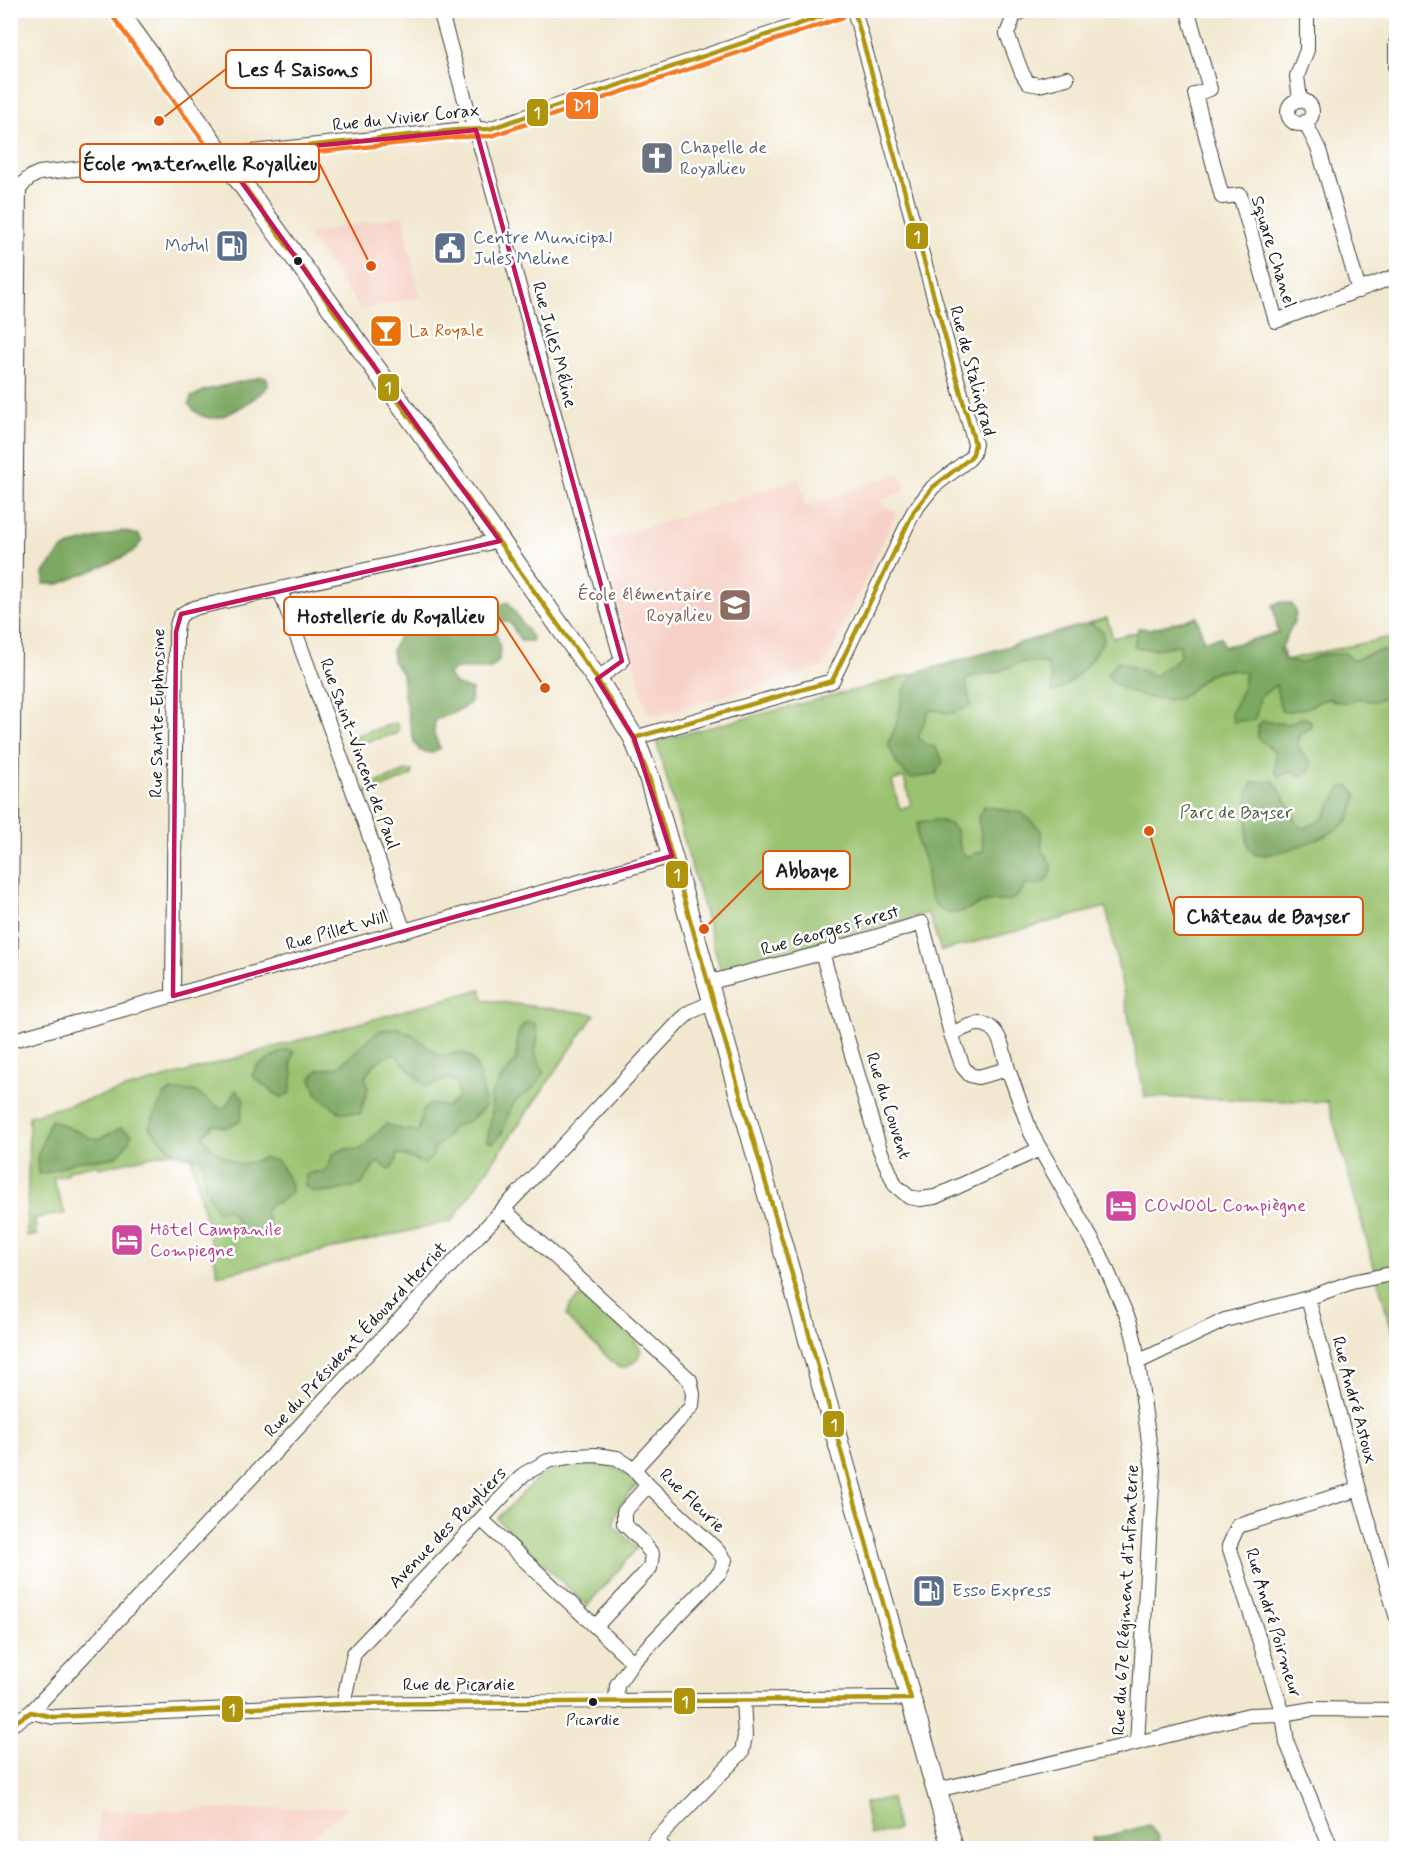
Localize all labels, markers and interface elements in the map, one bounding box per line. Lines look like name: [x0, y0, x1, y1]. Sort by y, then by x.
callout: Les 4 Saisons: [226, 50, 371, 88]
text: Les 4 Saisons: [238, 57, 359, 84]
line badge: D1: [565, 91, 599, 120]
text: D1: [573, 96, 591, 117]
street label: Rue du Vivier Corax: [331, 98, 481, 138]
line badge: 1: [526, 98, 549, 127]
text: 1: [533, 103, 541, 124]
place label: Chapelle de Royallieu: [680, 136, 767, 181]
church icon: Chapelle de Royallieu: [639, 140, 675, 176]
callout: École maternelle Royallieu: [80, 144, 319, 182]
text: École maternelle Royallieu: [83, 150, 317, 178]
street label: Square Chanel: [1245, 193, 1301, 311]
line badge: 1: [905, 222, 929, 250]
place label: Centre Municipal Jules Meline: [473, 226, 612, 271]
text: 1: [913, 227, 921, 248]
fuel station icon: Motul: [214, 228, 250, 264]
public building icon: Centre Municipal Jules Meline: [432, 230, 468, 266]
place label: Motul: [165, 234, 209, 258]
unlabelled marker: [292, 255, 304, 267]
street label: Rue Jules Méline: [526, 279, 582, 411]
street label: Rue de Stalingrad: [941, 303, 1001, 439]
bar icon: La Royale: [368, 313, 404, 349]
place label: La Royale: [409, 319, 484, 343]
line badge: 1: [377, 373, 400, 402]
text: 1: [384, 378, 392, 399]
place label: École élémentaire Royallieu: [578, 583, 712, 628]
school or university icon: École élémentaire Royallieu: [717, 587, 753, 623]
callout: Hostellerie du Royallieu: [284, 597, 498, 635]
text: Hostellerie du Royallieu: [297, 604, 485, 631]
street label: Rue Sainte-Euphrosine: [145, 628, 171, 798]
street label: Rue Saint-Vincent de Paul: [313, 655, 405, 853]
park label: Parc de Bayser: [1180, 801, 1293, 825]
callout: Abbaye: [763, 851, 850, 889]
text: Abbaye: [775, 858, 839, 885]
line badge: 1: [665, 860, 689, 889]
text: 1: [673, 865, 681, 886]
callout: Château de Bayser: [1174, 897, 1363, 935]
street label: Rue Georges Forest: [758, 900, 903, 963]
text: Château de Bayser: [1186, 904, 1351, 931]
street label: Rue Pillet Will: [283, 905, 391, 957]
street label: Rue du Couvent: [859, 1050, 917, 1163]
hotel icon: COWOOL Compiègne: [1103, 1188, 1139, 1224]
place label: COWOOL Compiègne: [1144, 1194, 1306, 1218]
place label: Hôtel Campanile Compiegne: [150, 1218, 282, 1263]
hotel icon: Hôtel Campanile Compiegne: [109, 1222, 145, 1258]
street label: Rue du Président Édouard Herriot: [259, 1237, 453, 1443]
street label: Rue André Astoux: [1326, 1334, 1382, 1466]
line badge: 1: [822, 1410, 845, 1438]
text: 1: [830, 1415, 838, 1436]
street label: Avenue des Peupliers: [384, 1462, 512, 1594]
street label: Rue Fleurie: [654, 1463, 730, 1539]
street label: Rue du 67e Régiment d'Infanterie: [1107, 1464, 1145, 1736]
street label: Rue André Poirmeur: [1239, 1545, 1307, 1701]
fuel station icon: Esso Express: [911, 1573, 947, 1609]
place label: Esso Express: [952, 1579, 1051, 1603]
street label: Rue de Picardie: [403, 1673, 516, 1697]
line badge: 1: [673, 1687, 696, 1715]
text: 1: [681, 1692, 689, 1713]
line badge: 1: [221, 1695, 244, 1723]
marker: Picardie: [587, 1696, 599, 1708]
text: 1: [228, 1700, 236, 1721]
place label: Picardie: [566, 1710, 620, 1731]

